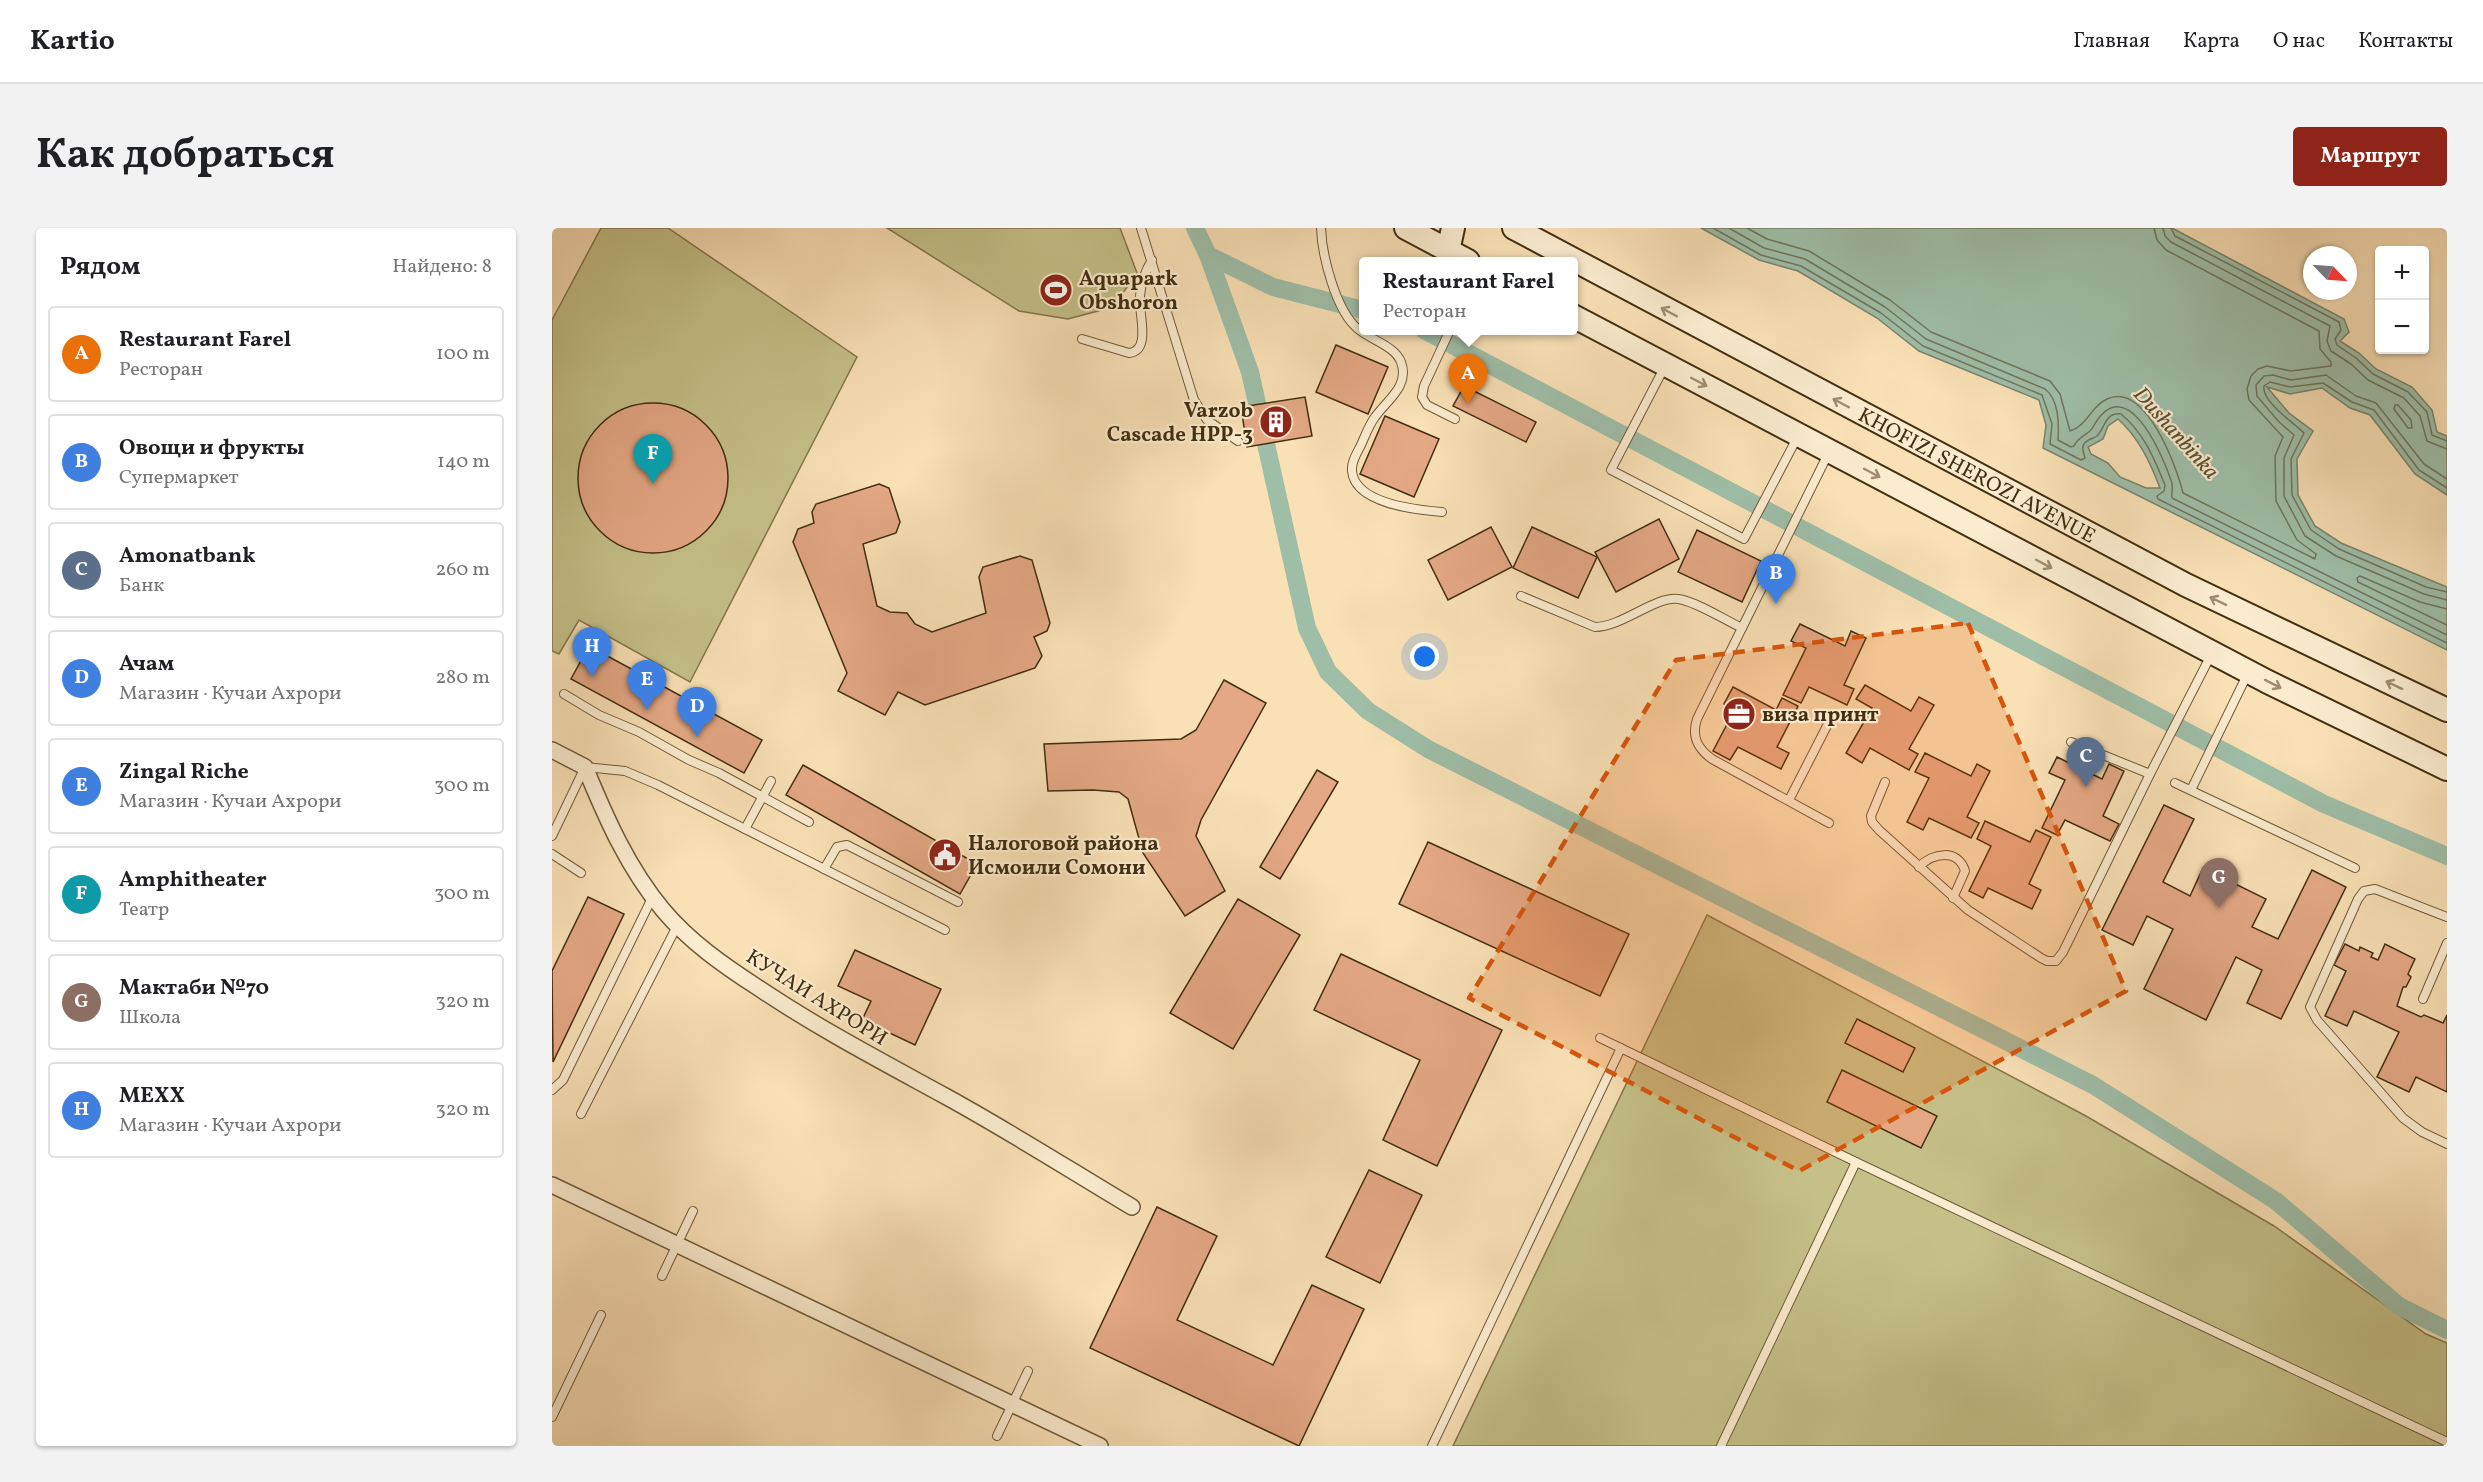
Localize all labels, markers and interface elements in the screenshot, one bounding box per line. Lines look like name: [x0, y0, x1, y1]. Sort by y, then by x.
text: Kartio: [30, 22, 115, 61]
text: Главная: [2073, 27, 2150, 56]
text: Карта: [2183, 27, 2240, 56]
text: О нас: [2273, 27, 2325, 56]
text: Контакты: [2358, 27, 2453, 56]
text: Как добраться: [36, 127, 335, 186]
button: Маршрут: [2293, 127, 2447, 186]
north arrow: [2303, 246, 2357, 300]
map controls: [2375, 246, 2429, 354]
button: +: [2375, 246, 2429, 300]
text: Рядом: [60, 249, 140, 285]
text: Найдено: 8: [392, 253, 492, 281]
popup: [1359, 257, 1578, 335]
place label: Aquapark Obshoron: [1079, 265, 1178, 318]
text: Restaurant Farel: [1382, 267, 1555, 298]
sports icon: Aquapark Obshoron: [1038, 272, 1074, 308]
text: Ресторан: [1382, 298, 1466, 326]
button: −: [2375, 300, 2429, 354]
one-way arrow: [1660, 306, 1678, 317]
text: Restaurant Farel: [119, 325, 291, 356]
text: A: [74, 340, 89, 368]
text: 100 m: [436, 340, 490, 368]
pin: A: [1448, 354, 1488, 404]
text: Ресторан: [119, 356, 203, 384]
one-way arrow: [1690, 377, 1708, 388]
water label: Dushanbinka: [2125, 380, 2225, 487]
place label: Varzob Cascade HPP-3: [1107, 397, 1253, 450]
one-way arrow: [1833, 397, 1850, 409]
street label: KHOFIZI SHEROZI AVENUE: [1852, 401, 2100, 551]
building icon: Varzob Cascade HPP-3: [1258, 404, 1294, 440]
text: Овощи и фрукты: [119, 433, 304, 464]
pin: F: [634, 434, 672, 484]
text: B: [75, 448, 88, 476]
text: 140 m: [437, 448, 490, 476]
text: Супермаркет: [119, 464, 239, 492]
one-way arrow: [1862, 468, 1880, 479]
text: Amonatbank: [119, 541, 255, 572]
pin: B: [1756, 554, 1796, 604]
text: C: [75, 556, 88, 584]
text: 260 m: [435, 556, 490, 584]
one-way arrow: [2035, 559, 2053, 570]
text: Банк: [119, 572, 164, 600]
one-way arrow: [2209, 595, 2227, 607]
pin: H: [572, 628, 612, 677]
your location: [1410, 642, 1439, 671]
text: Ачам: [119, 649, 174, 680]
pin: E: [628, 660, 667, 710]
text: D: [74, 664, 89, 692]
text: 280 m: [435, 664, 490, 692]
one-way arrow: [2263, 679, 2281, 690]
one-way arrow: [2386, 679, 2404, 691]
text: Магазин · Кучаи Ахрори: [119, 680, 342, 708]
pin: D: [678, 688, 716, 737]
office icon: виза принт: [1721, 696, 1757, 732]
place label: виза принт: [1762, 701, 1879, 730]
pin: C: [2066, 738, 2105, 787]
text: Zingal Riche: [119, 757, 249, 788]
text: E: [75, 772, 88, 800]
text: 300 m: [434, 772, 490, 800]
text: Магазин · Кучаи Ахрори: [119, 788, 342, 816]
place label: Налоговой района Исмоили Сомони: [968, 830, 1159, 883]
public building icon: Налоговой района Исмоили Сомони: [927, 837, 963, 873]
pin: G: [2200, 858, 2238, 908]
text: Amphitheater: [119, 865, 267, 896]
text: F: [76, 880, 87, 908]
text: 300 m: [434, 880, 490, 908]
text: Театр: [119, 896, 169, 924]
street label: КУЧАИ АХРОРИ: [740, 943, 892, 1053]
text: Мактаби №70: [119, 973, 269, 1004]
text: G: [74, 988, 89, 1016]
text: 320 m: [435, 988, 490, 1016]
text: Школа: [119, 1004, 181, 1032]
text: MEXX: [119, 1081, 185, 1112]
text: H: [74, 1096, 89, 1124]
text: 320 m: [435, 1096, 490, 1124]
text: Магазин · Кучаи Ахрори: [119, 1112, 342, 1140]

